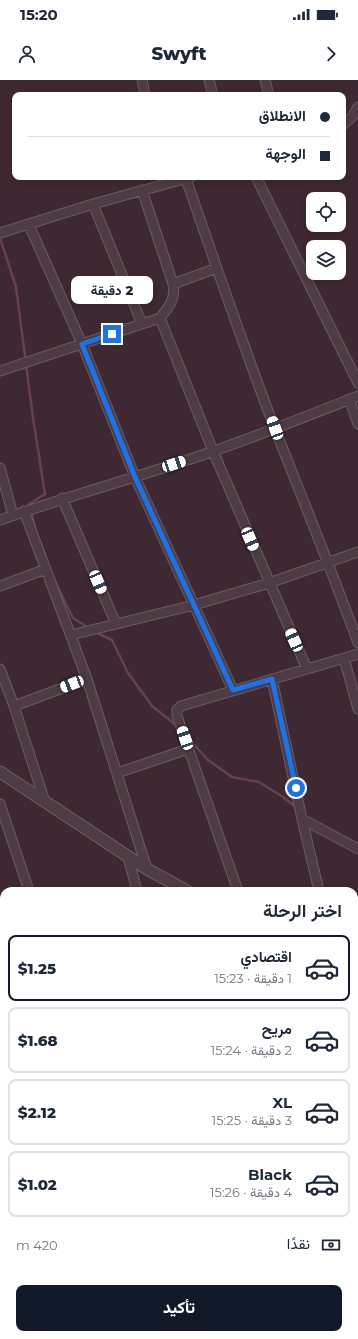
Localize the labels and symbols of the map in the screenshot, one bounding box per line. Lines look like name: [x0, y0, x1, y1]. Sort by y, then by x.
callout: 2 دقيقة: [71, 276, 153, 304]
route end: [103, 325, 121, 343]
car: [265, 415, 285, 441]
car: [161, 455, 187, 473]
car: [240, 526, 260, 552]
car: [88, 569, 108, 595]
car: [284, 627, 304, 653]
car: [59, 674, 85, 694]
car: [175, 725, 195, 751]
route start: [287, 779, 305, 797]

